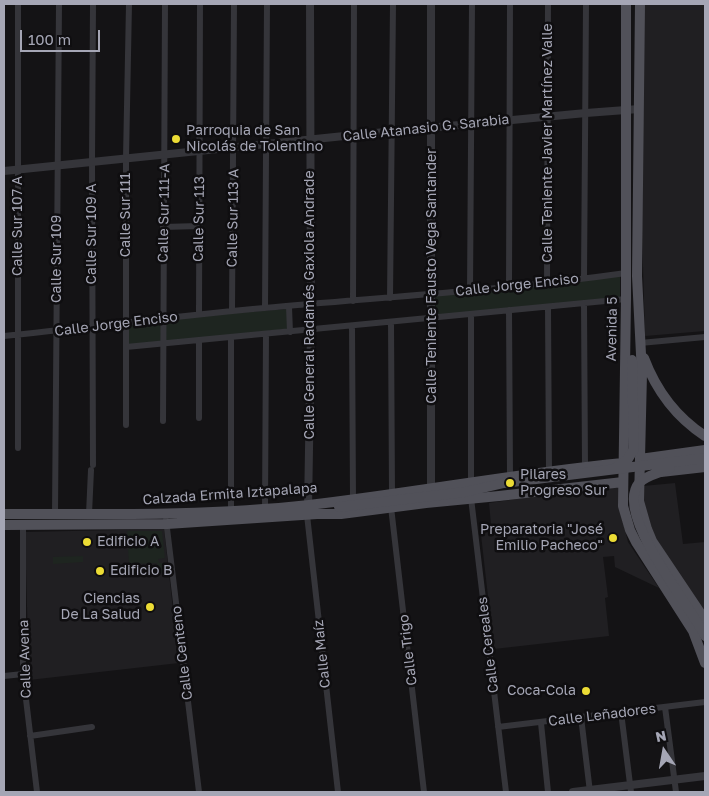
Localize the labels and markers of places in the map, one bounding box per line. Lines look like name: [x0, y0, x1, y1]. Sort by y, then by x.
place label: Parroquia de San Nicolás de Tolentino: [186, 123, 323, 156]
marker: Parroquia de San Nicolás de Tolentino: [170, 133, 182, 145]
place label: Pilares Progreso Sur: [520, 467, 607, 500]
marker: Pilares Progreso Sur: [504, 477, 516, 489]
place label: Preparatoria "José Emilio Pacheco": [480, 522, 603, 554]
marker: Preparatoria "José Emilio Pacheco": [607, 532, 619, 544]
place label: Edificio A: [97, 534, 159, 550]
marker: Edificio A: [81, 536, 93, 548]
place label: Edificio B: [110, 563, 172, 579]
marker: Edificio B: [94, 565, 106, 577]
place label: Ciencias De La Salud: [61, 591, 140, 624]
marker: Ciencias De La Salud: [144, 601, 156, 613]
place label: Coca-Cola: [507, 683, 576, 699]
marker: Coca-Cola: [580, 685, 592, 697]

